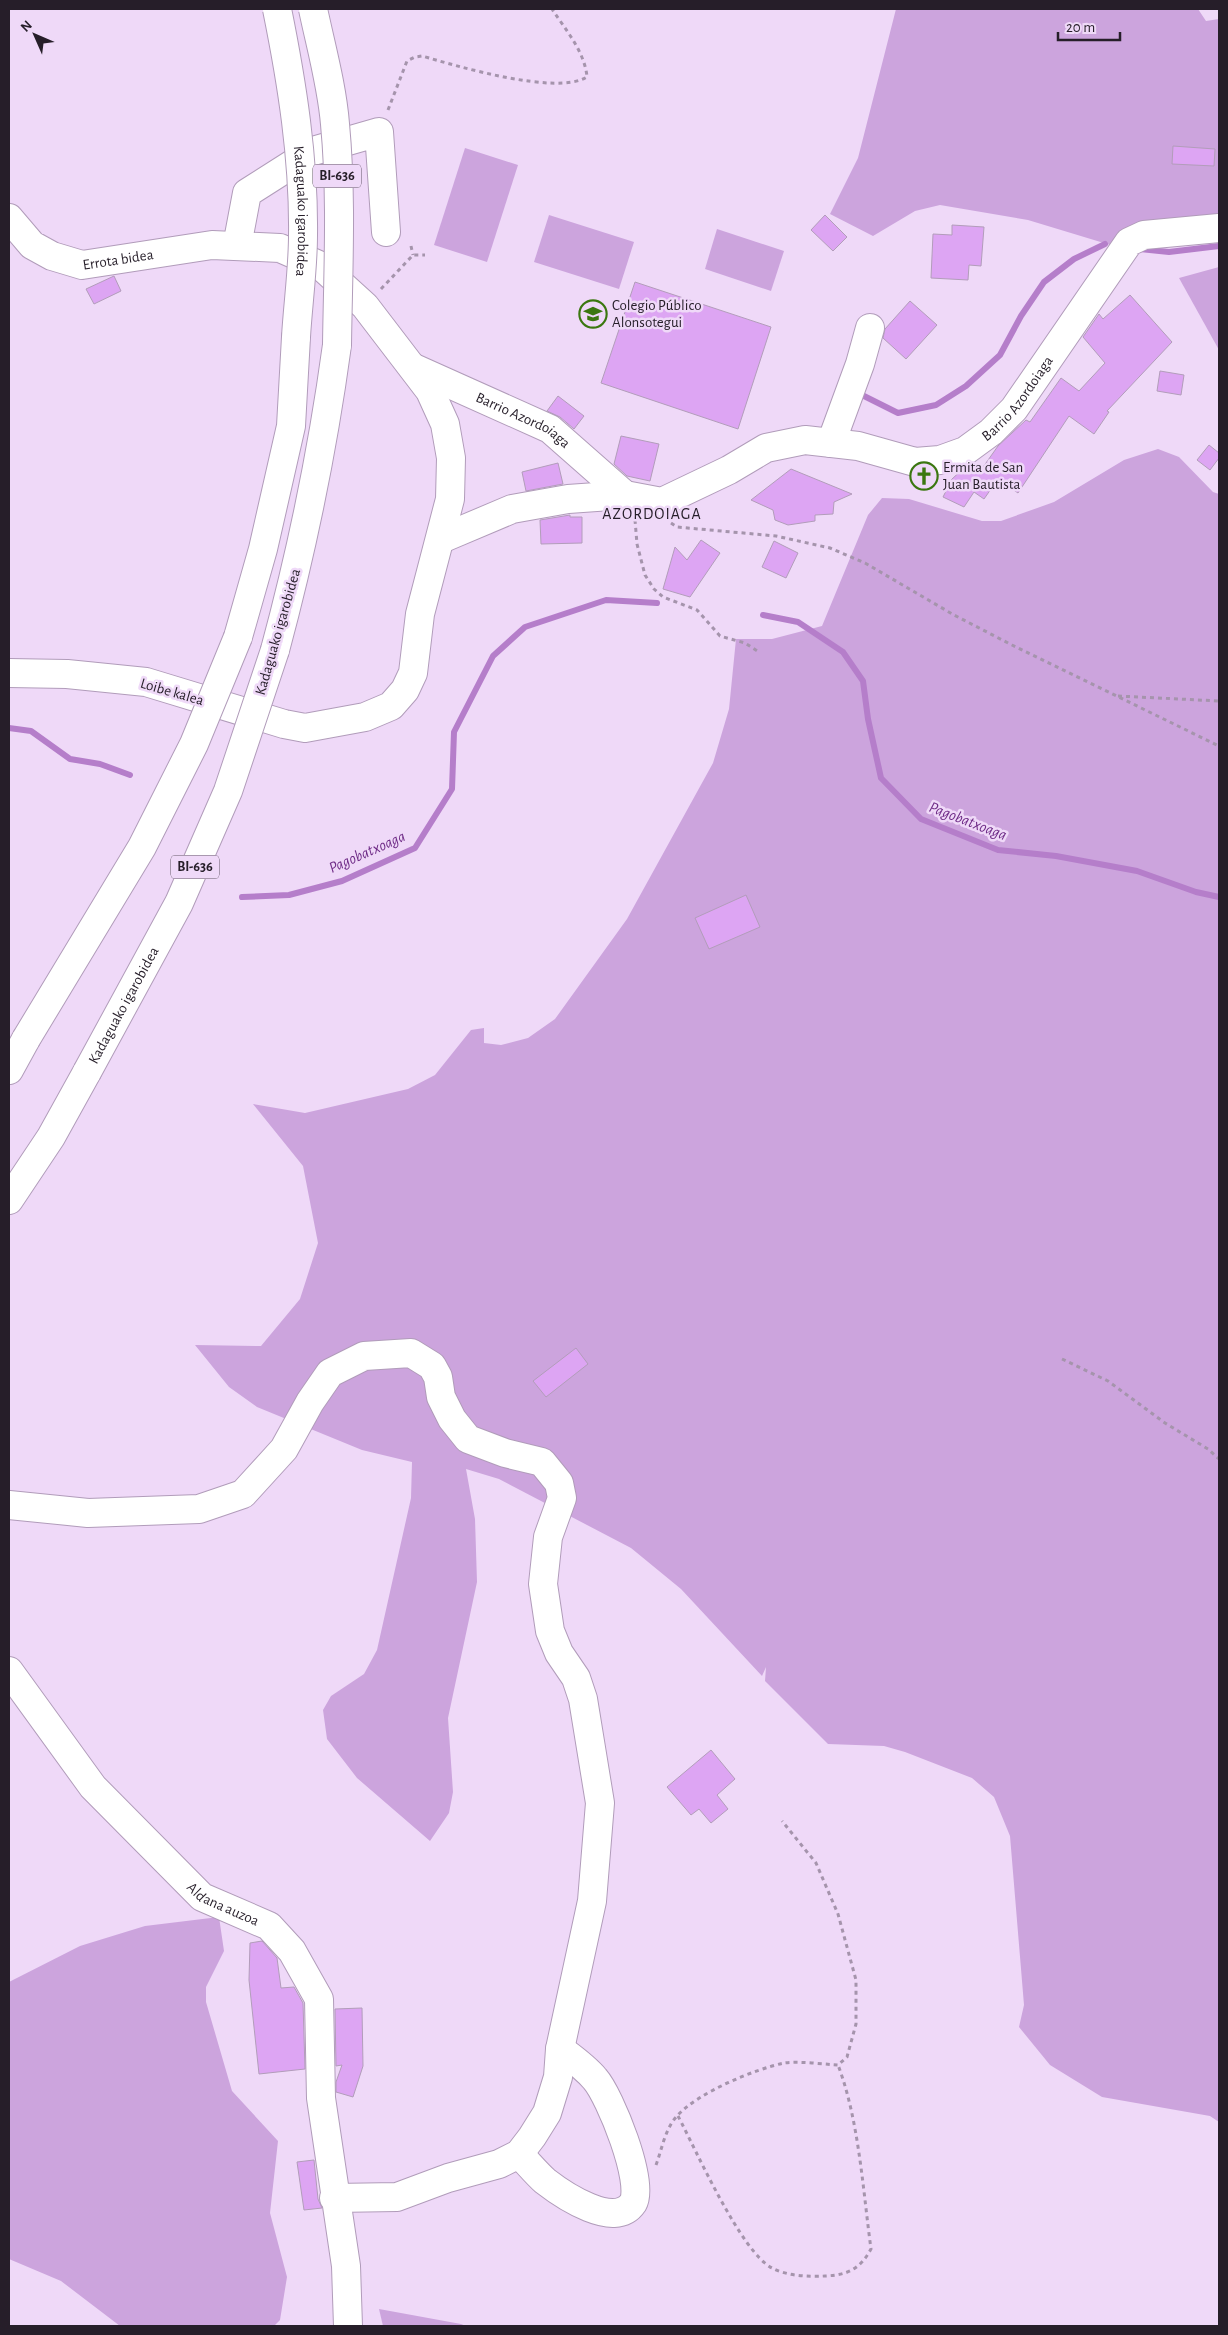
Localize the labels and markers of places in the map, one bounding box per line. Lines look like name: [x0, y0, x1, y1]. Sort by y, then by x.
place label: Colegio Público Alonsotegui: [612, 298, 702, 330]
school or university icon: Colegio Público Alonsotegui: [578, 299, 608, 329]
place label: Ermita de San Juan Bautista: [943, 460, 1023, 492]
church icon: Ermita de San Juan Bautista: [909, 461, 939, 491]

